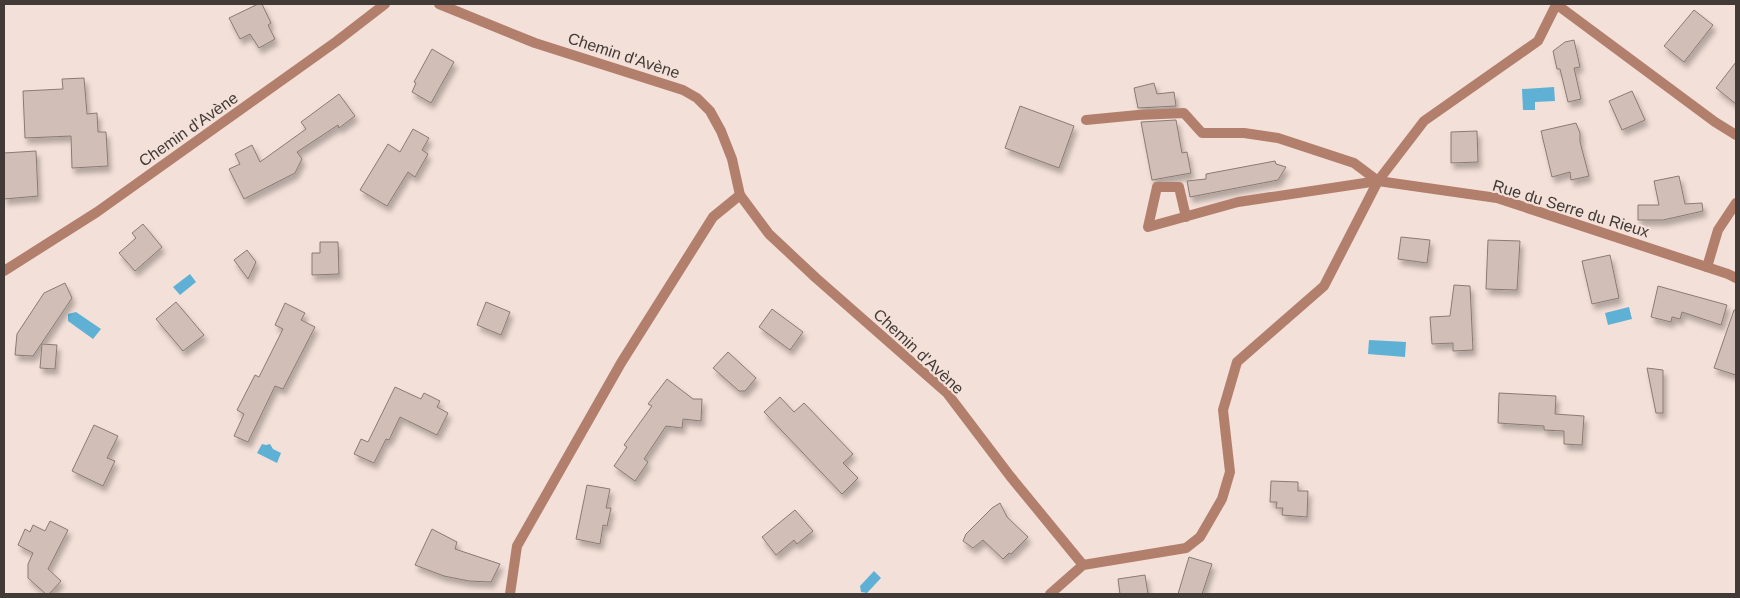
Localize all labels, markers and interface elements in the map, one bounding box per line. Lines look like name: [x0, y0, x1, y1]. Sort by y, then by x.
street label: Chemin d'Avène: [566, 29, 682, 82]
street label: Chemin d'Avène: [136, 89, 241, 170]
street label: Rue du Serre du Rieux: [1491, 177, 1651, 240]
street label: Chemin d'Avène: [870, 305, 967, 397]

